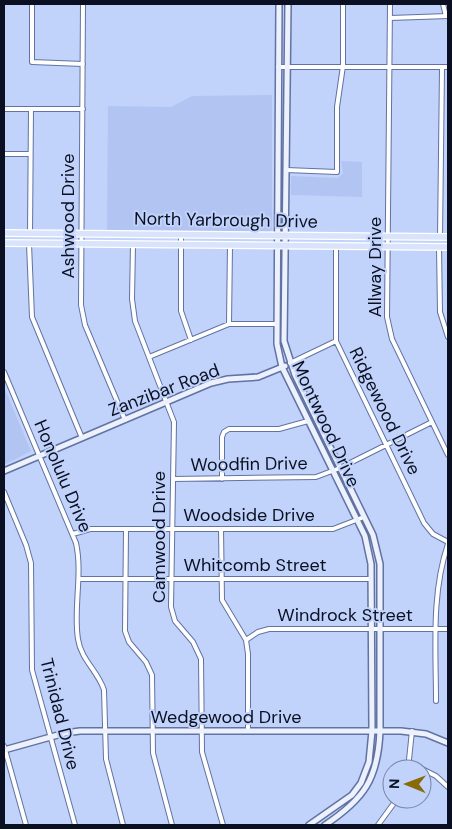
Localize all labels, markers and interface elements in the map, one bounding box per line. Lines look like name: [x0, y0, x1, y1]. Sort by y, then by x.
street label: Ashwood Drive: [56, 154, 80, 278]
street label: North Yarbrough Drive: [134, 206, 318, 234]
street label: Allway Drive: [363, 217, 387, 317]
street label: Ridgewood Drive: [344, 343, 426, 479]
street label: Montwood Drive: [286, 357, 366, 491]
street label: Zanzibar Road: [105, 358, 223, 422]
street label: Honolulu Drive: [29, 416, 97, 536]
street label: Woodfin Drive: [190, 451, 308, 477]
street label: Camwood Drive: [147, 471, 171, 603]
street label: Woodside Drive: [183, 503, 315, 527]
street label: Whitcomb Street: [184, 553, 326, 577]
street label: Windrock Street: [277, 603, 413, 627]
street label: Trinidad Drive: [35, 656, 85, 772]
street label: Wedgewood Drive: [150, 705, 302, 729]
north arrow: [382, 759, 432, 809]
text: N: [385, 779, 403, 789]

